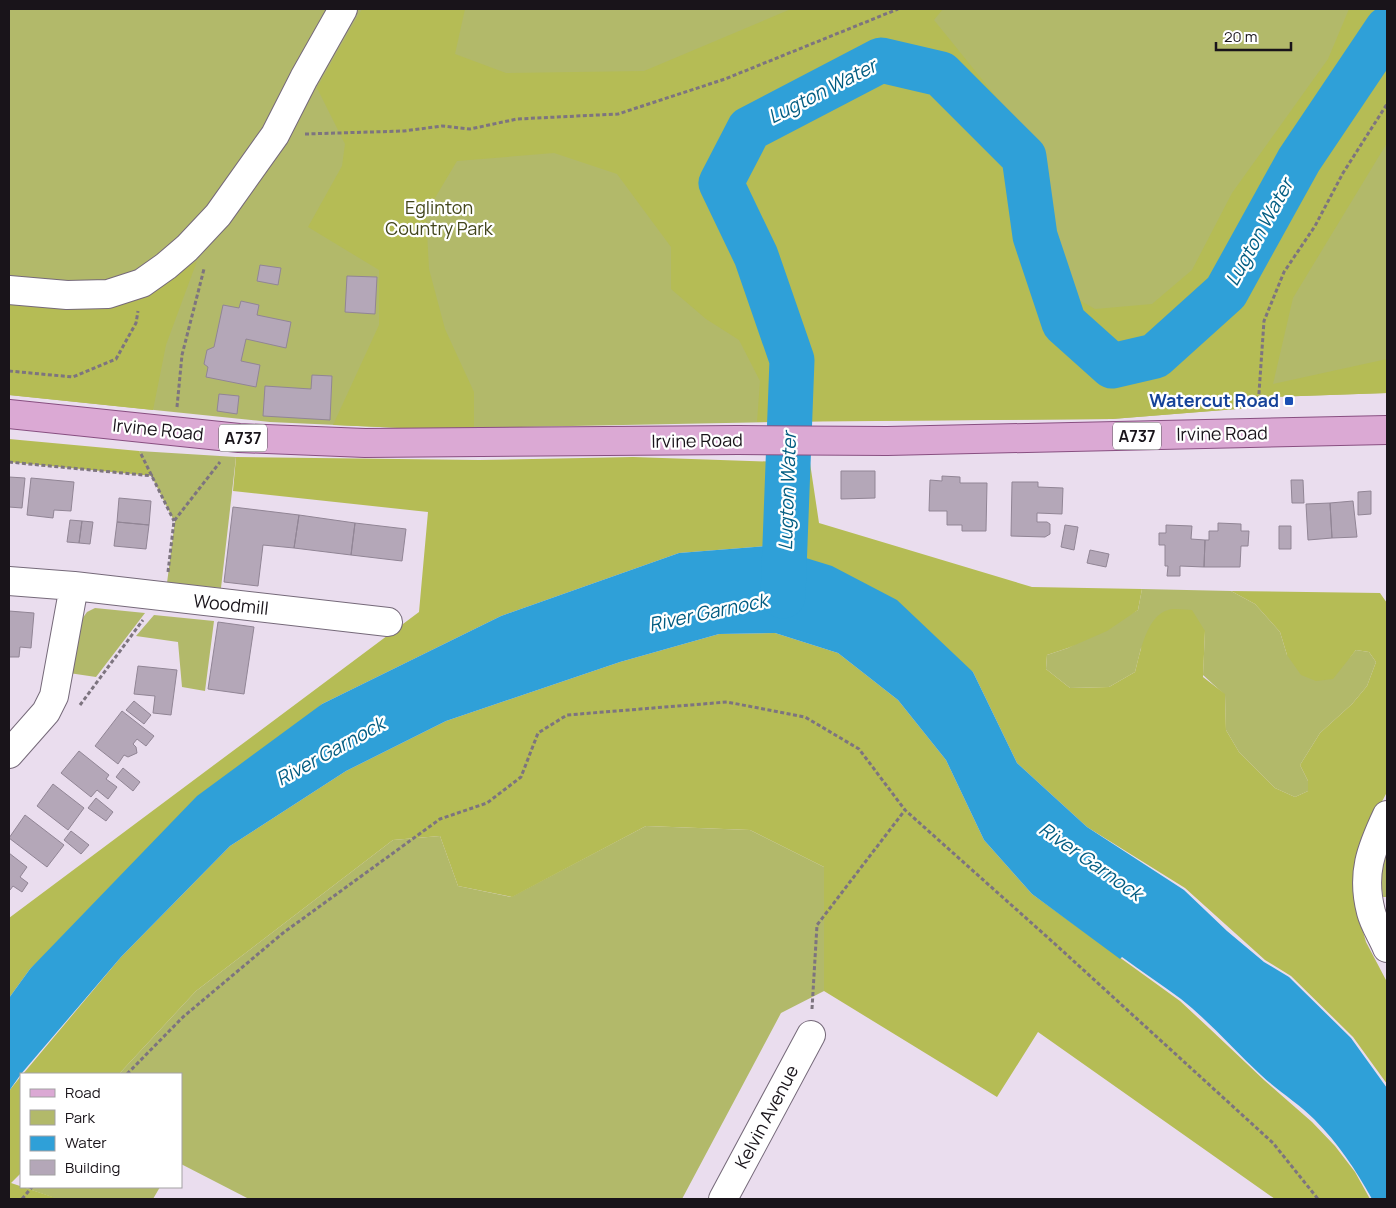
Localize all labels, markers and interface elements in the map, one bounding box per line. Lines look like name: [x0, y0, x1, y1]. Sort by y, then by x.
scale bar: [1216, 20, 1291, 52]
text: 20 m: [1224, 26, 1257, 47]
water label: Lugton Water: [763, 52, 883, 129]
water label: Lugton Water: [1219, 172, 1300, 290]
park label: Eglinton Country Park: [385, 195, 494, 240]
place label: Watercut Road: [1149, 388, 1279, 412]
marker: Watercut Road: [1283, 395, 1295, 407]
street label: Irvine Road: [111, 412, 205, 446]
street label: Irvine Road: [1176, 420, 1268, 446]
road number: A737: [1113, 422, 1161, 450]
road number: A737: [219, 424, 267, 452]
street label: Irvine Road: [651, 427, 743, 453]
water label: Lugton Water: [772, 429, 802, 551]
water label: River Garnock: [646, 586, 772, 637]
street label: Woodmill: [192, 588, 270, 620]
water label: River Garnock: [271, 709, 391, 792]
water label: River Garnock: [1034, 816, 1150, 908]
street label: Kelvin Avenue: [729, 1061, 803, 1172]
legend: [20, 1073, 182, 1188]
text: Road: [65, 1082, 101, 1103]
text: Park: [65, 1107, 95, 1128]
text: Water: [65, 1132, 107, 1153]
text: Building: [65, 1157, 120, 1178]

